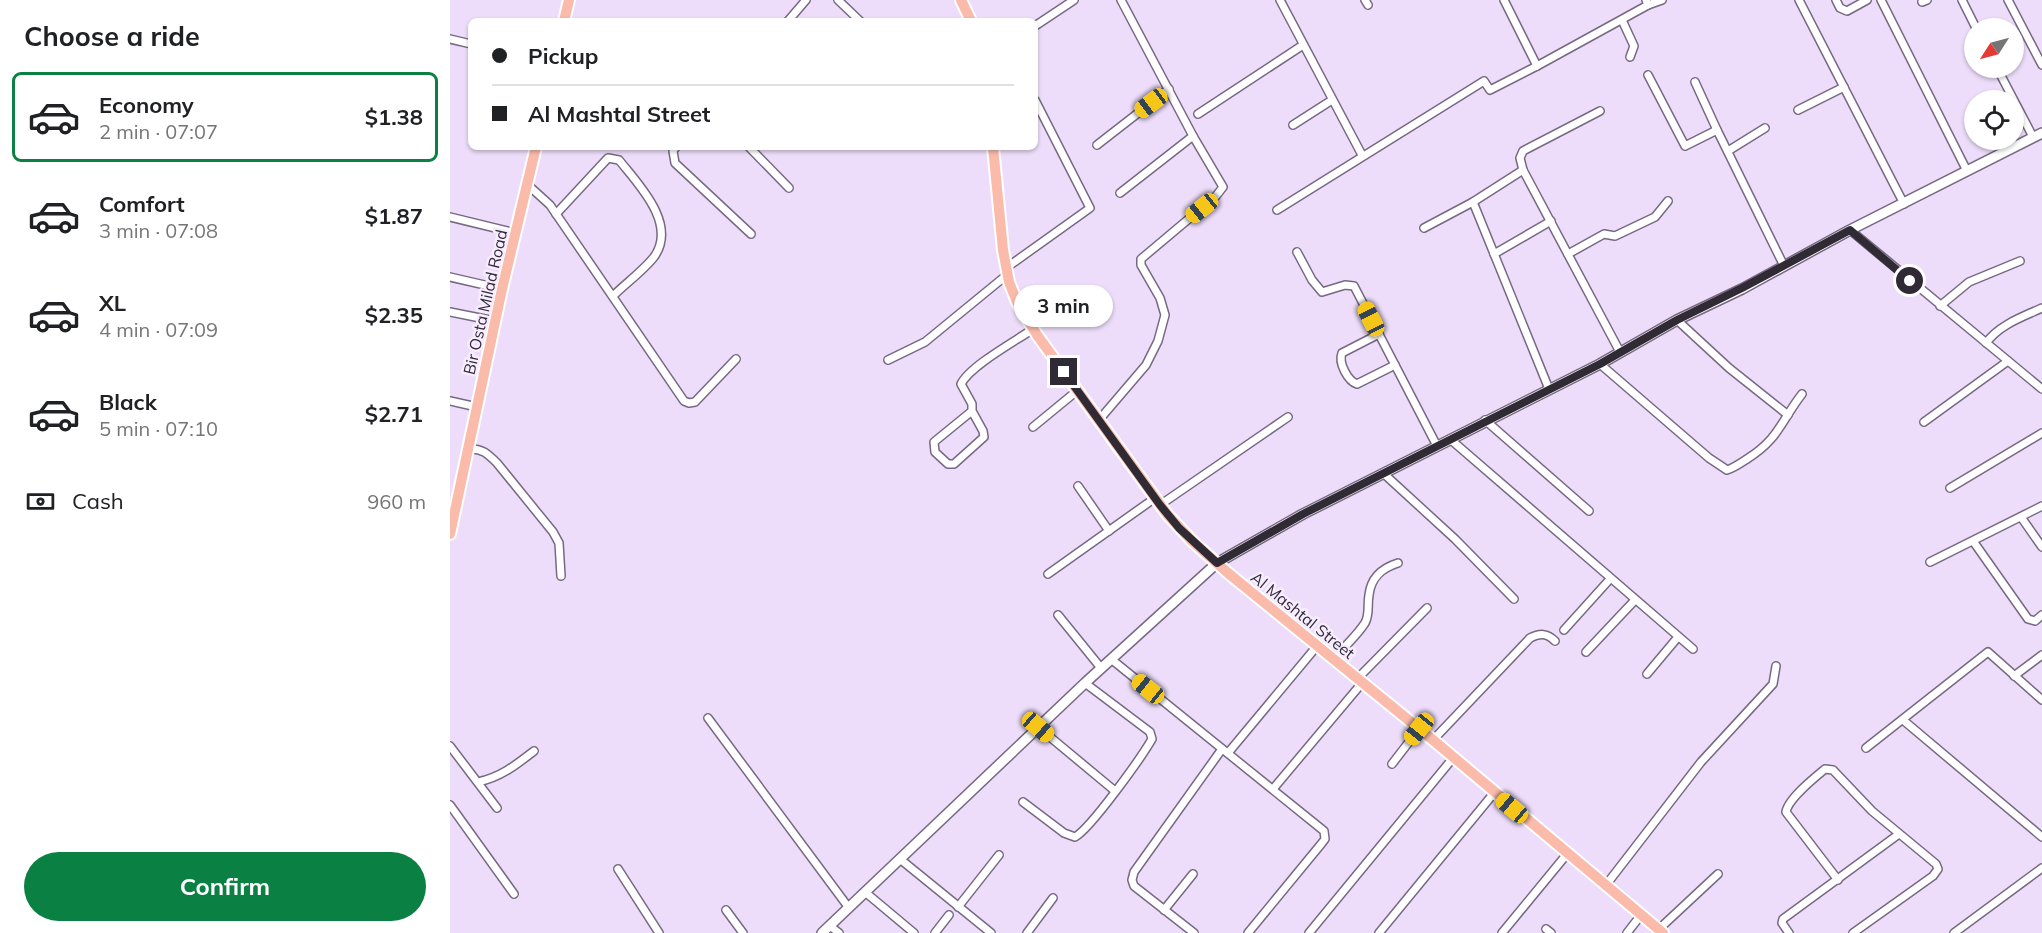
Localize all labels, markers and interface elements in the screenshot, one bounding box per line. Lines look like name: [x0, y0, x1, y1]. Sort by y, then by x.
north arrow: [1964, 18, 2024, 78]
map controls: [1964, 18, 2024, 150]
text: Choose a ride: [24, 19, 200, 53]
text: Pickup: [528, 42, 598, 70]
car: [1131, 85, 1171, 121]
icon: car: [27, 90, 81, 144]
button: locate: [1964, 90, 2024, 150]
text: Economy: [99, 91, 194, 119]
text: Al Mashtal Street: [528, 100, 710, 128]
text: $1.38: [365, 103, 423, 131]
text: 2 min · 07:07: [99, 119, 218, 144]
icon: car: [27, 189, 81, 243]
text: Comfort: [99, 190, 185, 218]
car: [1182, 190, 1222, 226]
text: $1.87: [365, 202, 423, 230]
text: 3 min · 07:08: [99, 218, 218, 243]
street label: Bir Osta Milad Road: [459, 228, 511, 376]
route start: [1896, 267, 1923, 294]
callout: 3 min: [1014, 285, 1114, 327]
icon: car: [27, 288, 81, 342]
text: XL: [99, 289, 126, 317]
text: 3 min: [1037, 293, 1090, 318]
car: [1355, 299, 1387, 339]
text: $2.35: [365, 301, 423, 329]
text: 4 min · 07:09: [99, 317, 218, 342]
route end: [1050, 358, 1077, 385]
icon: car: [27, 387, 81, 441]
text: Black: [99, 388, 157, 416]
text: $2.71: [365, 400, 423, 428]
text: 5 min · 07:10: [99, 416, 218, 441]
icon: cash: [24, 485, 57, 518]
text: Cash: [72, 487, 124, 515]
text: 960 m: [367, 489, 426, 514]
street label: Al Mashtal Street: [1247, 567, 1359, 663]
car: [1128, 671, 1168, 707]
car: [1019, 708, 1057, 746]
car: [1401, 709, 1437, 749]
car: [1492, 790, 1532, 826]
button: Confirm: [24, 852, 426, 921]

